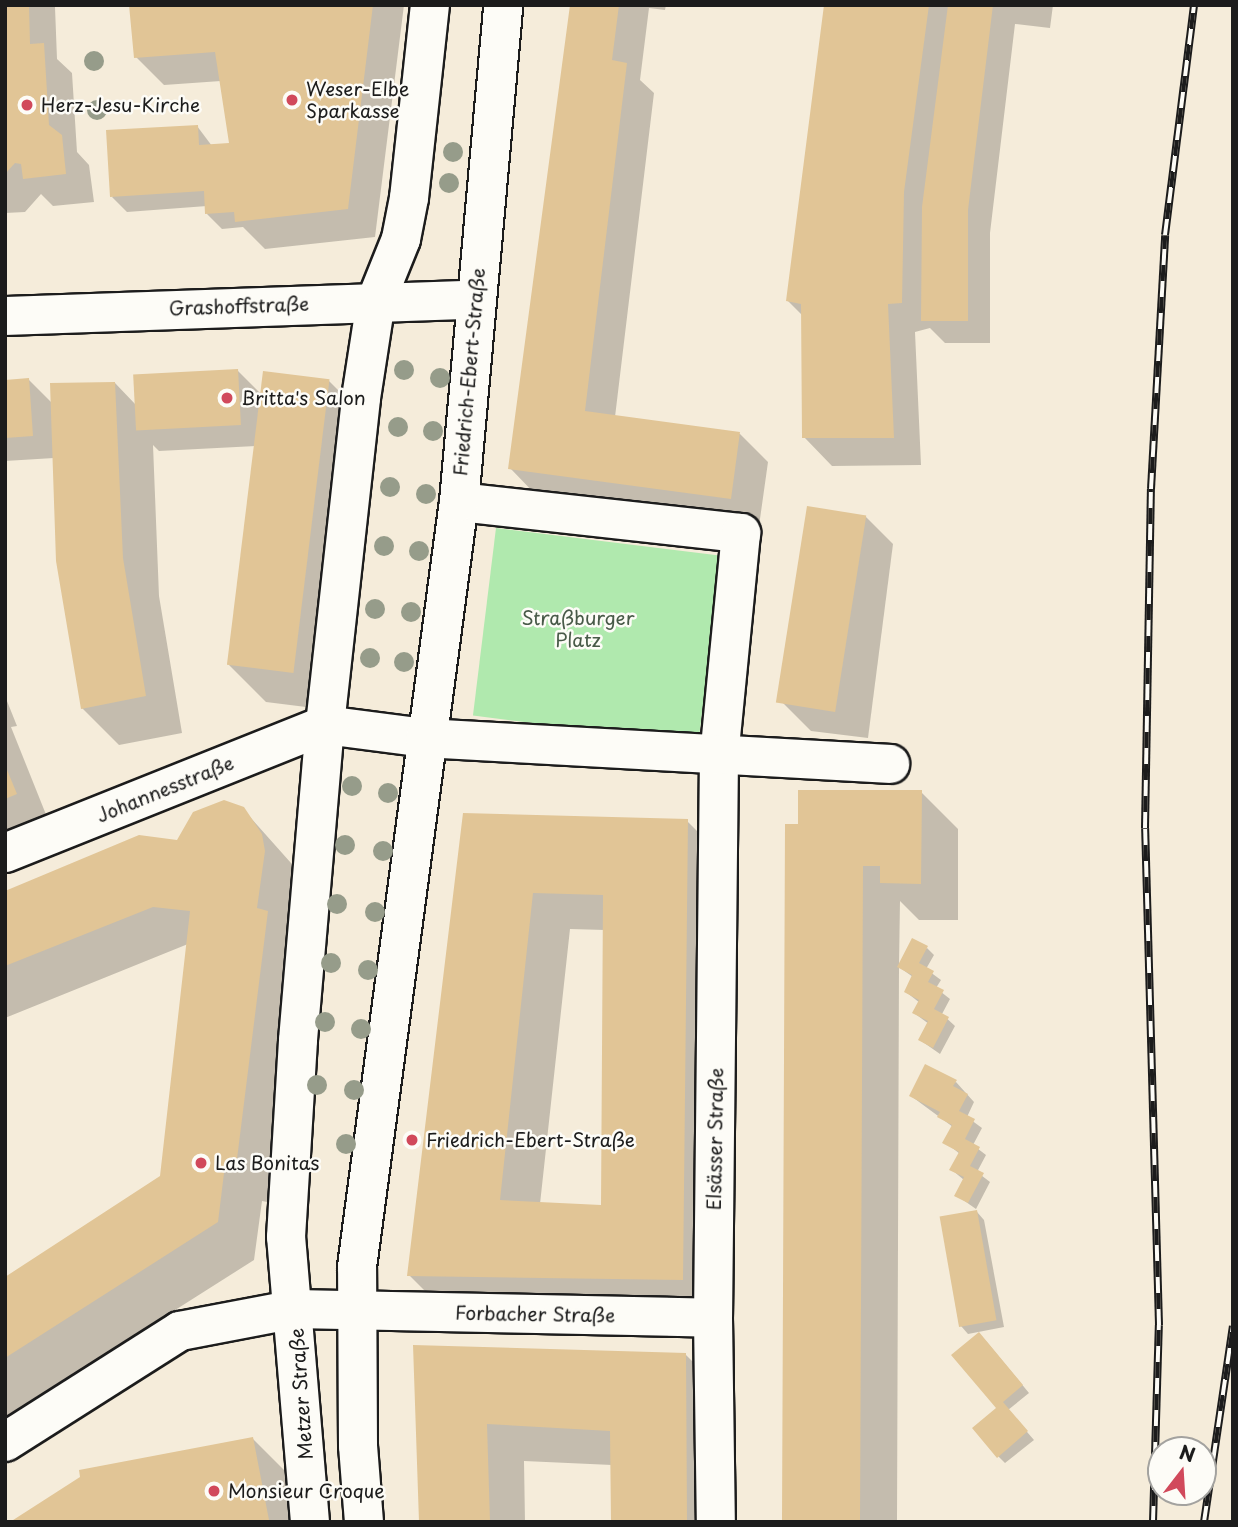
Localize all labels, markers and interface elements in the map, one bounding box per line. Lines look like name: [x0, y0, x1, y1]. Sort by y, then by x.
place label: Weser-Elbe Sparkasse: [306, 78, 409, 122]
marker: Weser-Elbe Sparkasse: [284, 92, 300, 108]
place label: Herz-Jesu-Kirche: [41, 94, 200, 116]
marker: Herz-Jesu-Kirche: [19, 97, 35, 113]
street label: Friedrich-Ebert-Straße: [449, 267, 489, 477]
street label: Grashoffstraße: [168, 292, 310, 320]
place label: Britta's Salon: [241, 387, 366, 409]
marker: Britta's Salon: [219, 390, 235, 406]
park label: Straßburger Platz: [522, 607, 634, 651]
street label: Johannesstraße: [93, 751, 237, 827]
street label: Elsässer Straße: [702, 1067, 728, 1211]
place label: Friedrich-Ebert-Straße: [426, 1129, 635, 1151]
marker: Friedrich-Ebert-Straße: [404, 1132, 420, 1148]
place label: Las Bonitas: [215, 1152, 321, 1174]
marker: Las Bonitas: [193, 1155, 209, 1171]
street label: Forbacher Straße: [455, 1301, 615, 1327]
street label: Metzer Straße: [285, 1327, 317, 1461]
north arrow: [1147, 1436, 1217, 1506]
text: N: [1176, 1437, 1199, 1468]
place label: Monsieur Croque: [228, 1480, 383, 1502]
marker: Monsieur Croque: [206, 1483, 222, 1499]

